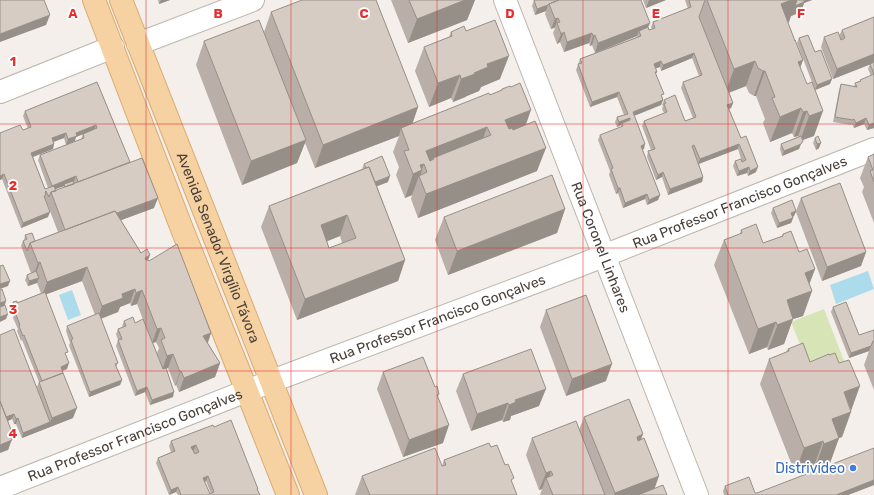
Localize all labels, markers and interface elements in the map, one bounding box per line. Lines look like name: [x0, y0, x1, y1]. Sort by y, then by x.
text: A: [68, 6, 78, 21]
text: B: [213, 6, 223, 21]
text: C: [359, 6, 369, 21]
text: D: [505, 6, 515, 21]
text: E: [652, 6, 660, 21]
text: F: [797, 6, 805, 21]
text: 1: [10, 54, 16, 69]
street label: Avenida Senador Virgílio Távora: [173, 150, 263, 345]
street label: Rua Professor Francisco Gonçalves: [630, 153, 850, 253]
text: 2: [9, 178, 17, 193]
street label: Rua Coronel Linhares: [567, 179, 633, 315]
street label: Rua Professor Francisco Gonçalves: [327, 271, 548, 368]
text: 3: [9, 302, 18, 317]
street label: Rua Professor Francisco Gonçalves: [25, 386, 245, 485]
text: 4: [9, 426, 18, 441]
place label: Distrivídeo: [775, 460, 845, 477]
marker: Distrivídeo: [848, 463, 858, 473]

